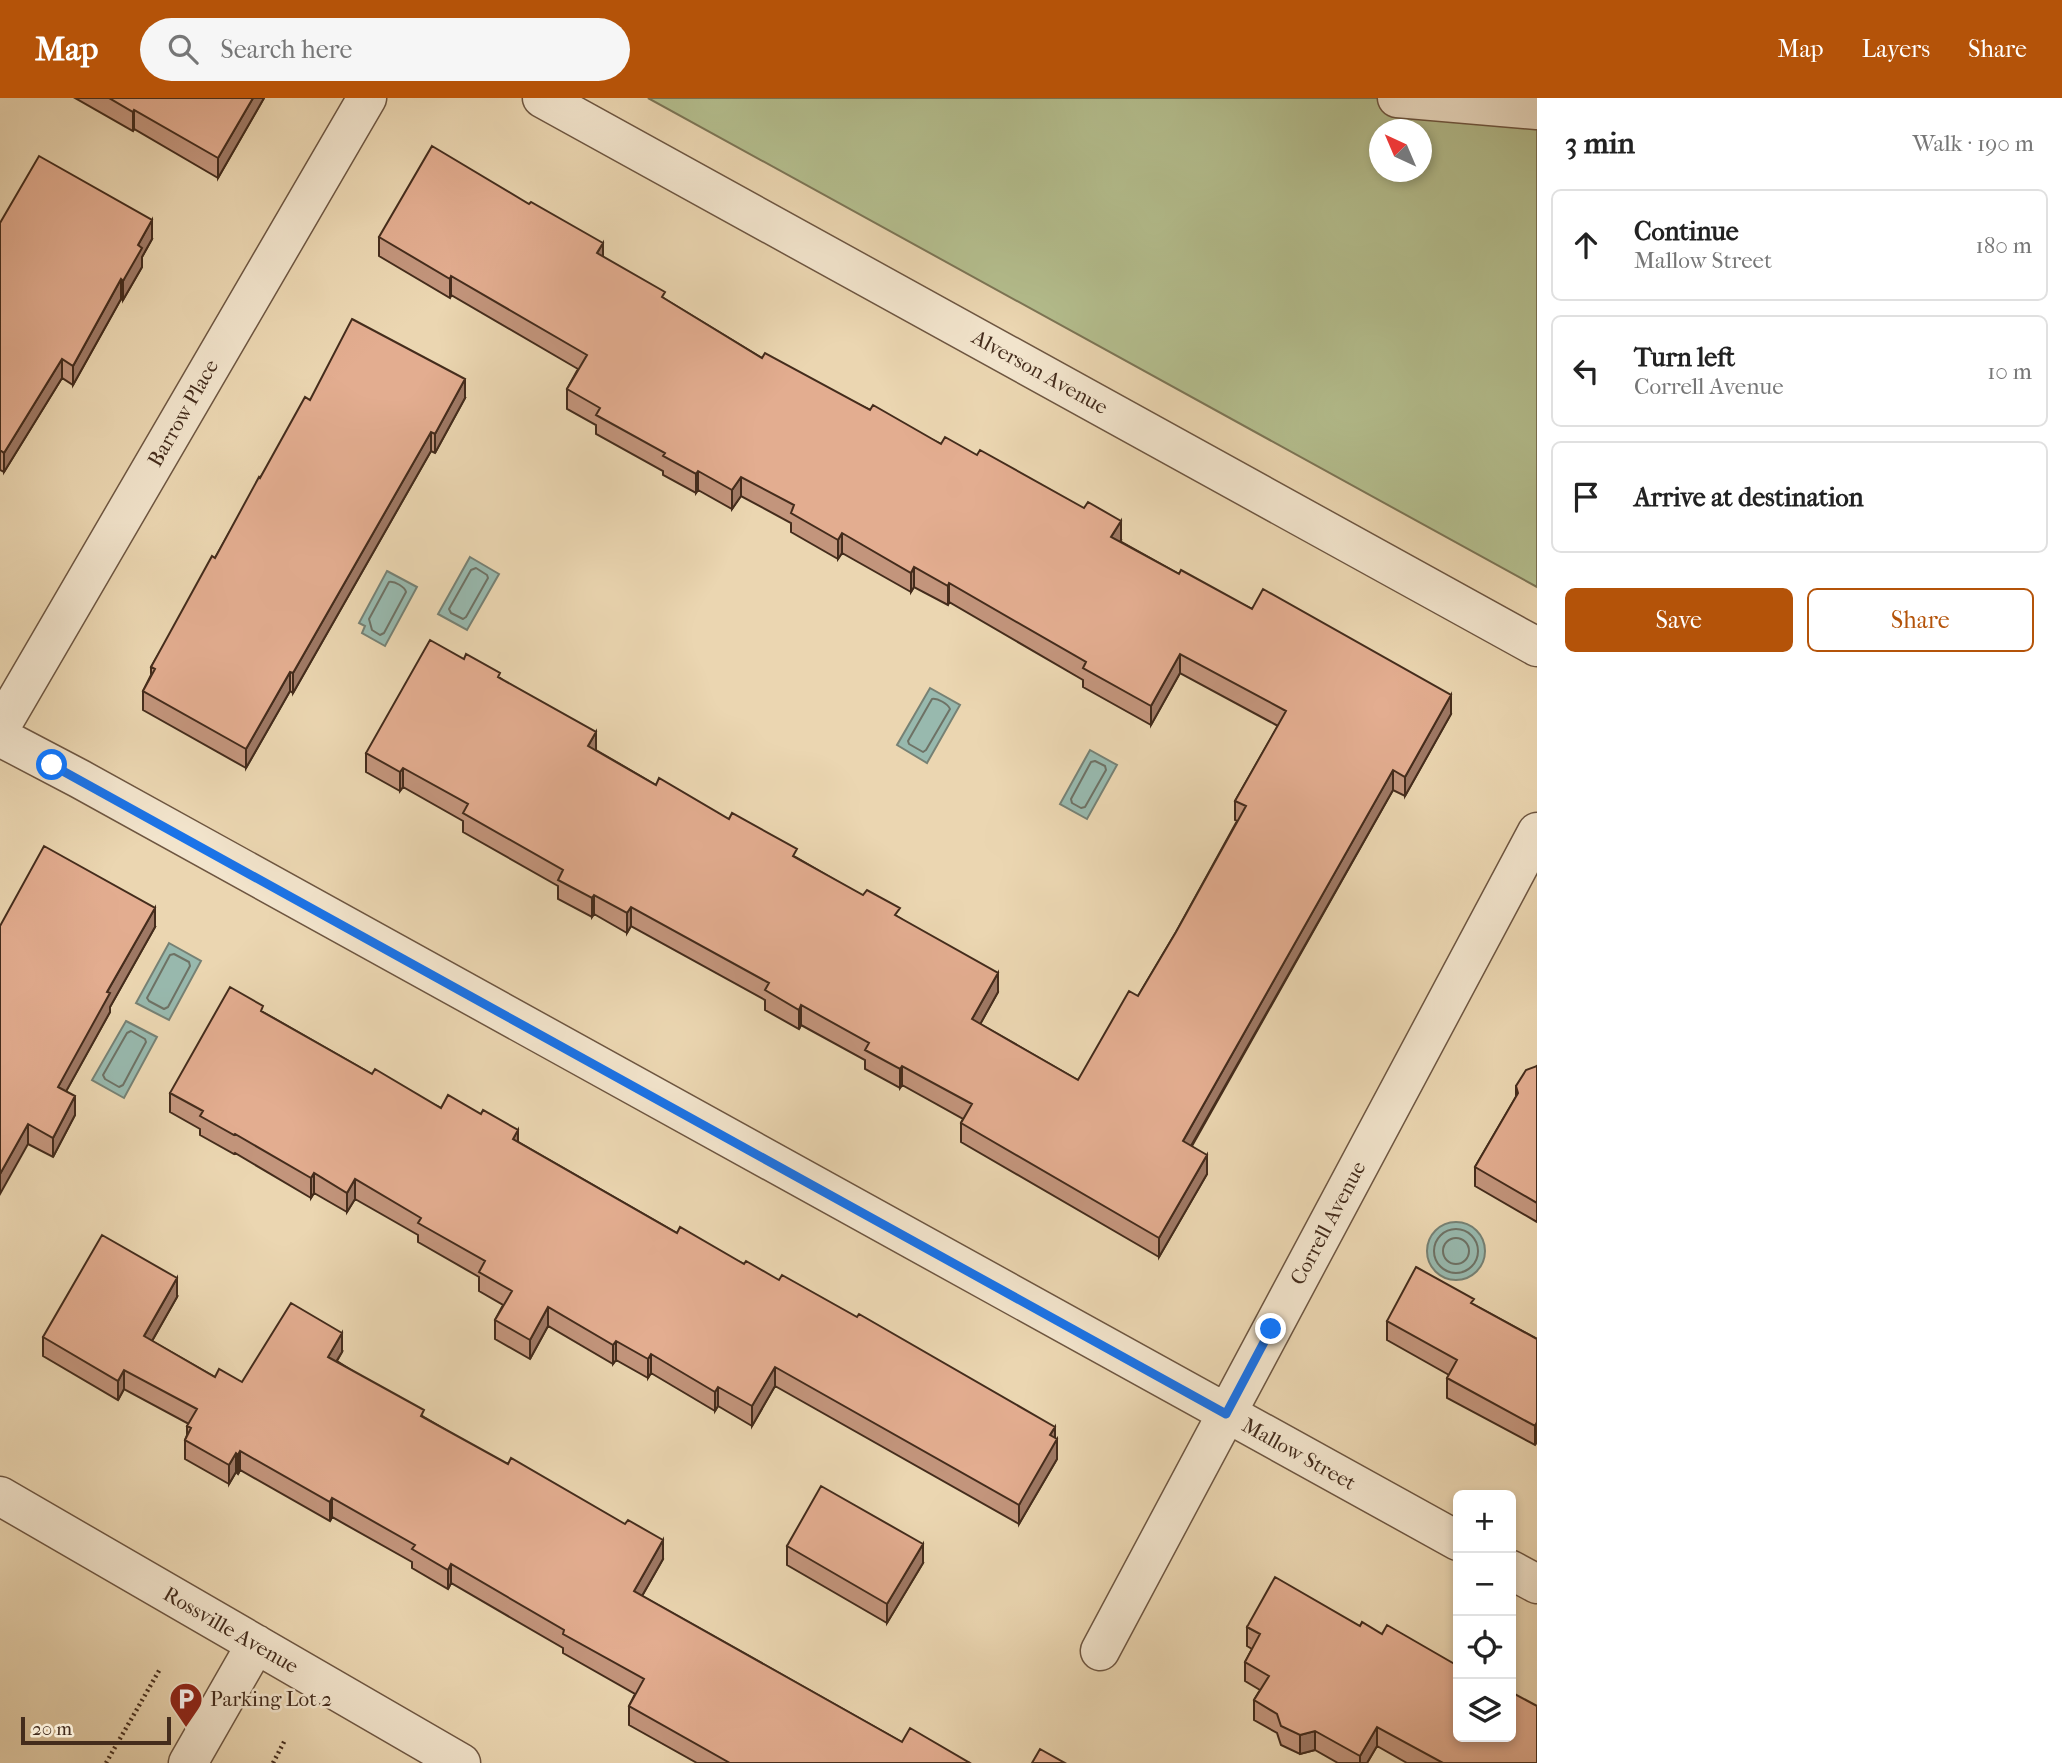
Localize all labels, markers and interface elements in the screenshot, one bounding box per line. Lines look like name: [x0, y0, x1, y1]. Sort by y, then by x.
search box: [140, 18, 630, 81]
text: Map: [35, 30, 98, 69]
icon: search: [164, 30, 202, 68]
text: Search here: [220, 34, 352, 65]
text: Map: [1778, 35, 1824, 63]
text: Layers: [1862, 35, 1930, 63]
text: Share: [1968, 35, 2027, 63]
north arrow: [1369, 119, 1432, 182]
text: 3 min: [1565, 126, 1635, 161]
text: Walk · 190 m: [1913, 130, 2034, 157]
text: Continue: [1634, 216, 1739, 247]
icon: ahead: [1567, 226, 1605, 264]
text: 180 m: [1975, 232, 2032, 259]
text: Mallow Street: [1634, 247, 1772, 274]
street label: Alverson Avenue: [967, 324, 1112, 419]
text: Turn left: [1634, 342, 1735, 373]
icon: left: [1567, 352, 1605, 390]
street label: Barrow Place: [143, 355, 223, 471]
text: 10 m: [1987, 358, 2032, 385]
text: Correll Avenue: [1634, 373, 1784, 400]
icon: arrive: [1567, 478, 1605, 516]
text: Arrive at destination: [1634, 482, 1864, 513]
button: Save: [1565, 588, 1793, 652]
button: Share: [1807, 588, 2034, 652]
route start: [36, 749, 67, 780]
street label: Correll Avenue: [1285, 1157, 1371, 1289]
route end: [1255, 1313, 1286, 1344]
street label: Mallow Street: [1238, 1413, 1360, 1495]
map controls: [1453, 1490, 1516, 1742]
button: +: [1453, 1490, 1516, 1553]
button: −: [1453, 1553, 1516, 1616]
street label: Rossville Avenue: [159, 1582, 303, 1678]
button: locate: [1453, 1616, 1516, 1679]
button: layers: [1453, 1679, 1516, 1742]
parking icon: Parking Lot 2: [167, 1680, 205, 1729]
place label: Parking Lot 2: [210, 1687, 332, 1711]
scale bar: [21, 1714, 172, 1746]
text: 20 m: [32, 1718, 72, 1740]

